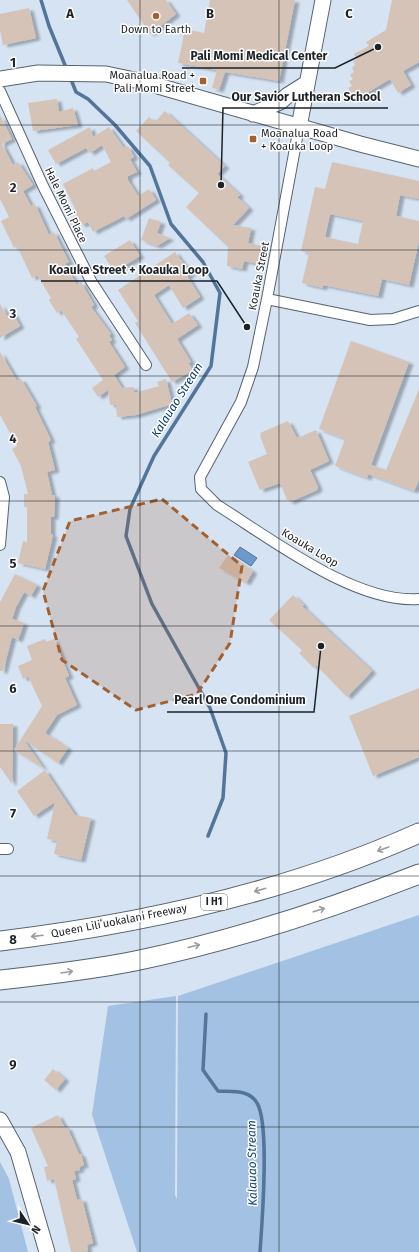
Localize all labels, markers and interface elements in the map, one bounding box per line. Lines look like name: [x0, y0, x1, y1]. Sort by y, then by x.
text: A: [65, 6, 74, 21]
text: B: [206, 6, 214, 21]
text: C: [345, 6, 353, 21]
marker: Down to Earth: [151, 11, 161, 21]
place label: Down to Earth: [121, 23, 191, 36]
callout: Pali Momi Medical Center: [182, 44, 335, 68]
text: Pali Momi Medical Center: [191, 49, 328, 63]
text: 1: [10, 55, 16, 70]
place label: Moanalua Road + Pali Momi Street: [110, 69, 195, 95]
marker: Moanalua Road + Pali Momi Street: [198, 76, 208, 86]
callout: Our Savior Lutheran School: [223, 84, 388, 108]
text: Our Savior Lutheran School: [231, 90, 381, 104]
place label: Moanalua Road + Koauka Loop: [261, 127, 338, 153]
marker: Moanalua Road + Koauka Loop: [248, 134, 258, 144]
street label: Hale Momi Place: [42, 165, 90, 245]
text: 2: [10, 180, 17, 195]
street label: Koauka Street: [246, 241, 272, 311]
callout: Koauka Street + Koauka Loop: [41, 257, 217, 281]
text: Koauka Street + Koauka Loop: [49, 263, 209, 277]
text: 3: [9, 306, 17, 321]
water label: Kalauao Stream: [148, 360, 206, 440]
text: 4: [9, 431, 17, 446]
street label: Koauka Loop: [279, 526, 341, 570]
text: 5: [10, 556, 17, 571]
text: 6: [9, 681, 17, 696]
callout: Pearl One Condominium: [167, 688, 314, 712]
text: Pearl One Condominium: [174, 693, 306, 707]
text: 7: [10, 806, 16, 821]
one-way arrow: [378, 845, 390, 853]
one-way arrow: [254, 887, 267, 894]
road number: I H1: [201, 894, 227, 910]
street label: Queen Liliʻuokalani Freeway: [50, 901, 189, 941]
one-way arrow: [312, 906, 325, 913]
text: 8: [9, 932, 17, 947]
one-way arrow: [31, 933, 44, 940]
one-way arrow: [187, 942, 200, 950]
one-way arrow: [60, 968, 73, 976]
text: 9: [9, 1057, 17, 1072]
water label: Kalauao Stream: [244, 1120, 260, 1206]
north arrow: [8, 1204, 48, 1244]
text: N: [28, 1223, 43, 1236]

